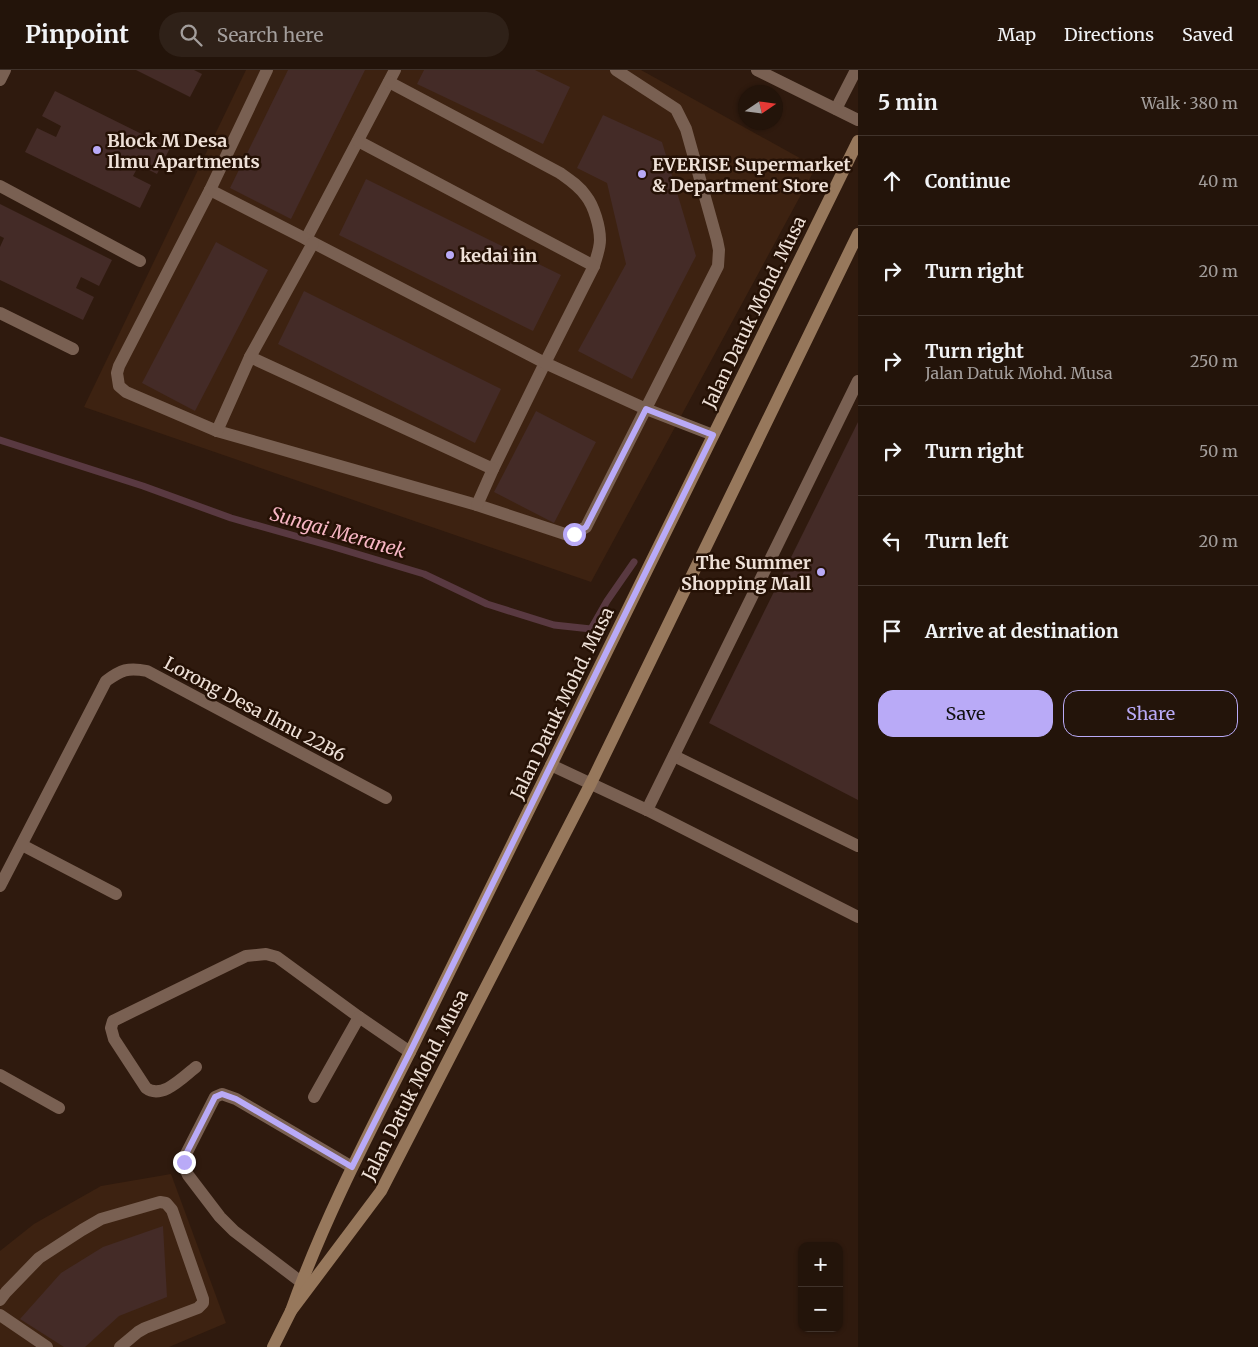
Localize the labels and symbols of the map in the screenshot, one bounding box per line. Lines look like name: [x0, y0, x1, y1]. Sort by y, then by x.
north arrow: [738, 85, 783, 130]
place label: Block M Desa Ilmu Apartments: [107, 129, 260, 173]
marker: Block M Desa Ilmu Apartments: [91, 144, 103, 156]
place label: EVERISE Supermarket & Department Store: [652, 153, 851, 197]
marker: EVERISE Supermarket & Department Store: [636, 168, 648, 180]
street label: Jalan Datuk Mohd. Musa: [697, 212, 811, 413]
place label: kedai iin: [460, 244, 537, 267]
marker: kedai iin: [444, 249, 456, 261]
water label: Sungai Meranek: [268, 501, 409, 563]
route start: [563, 523, 586, 546]
place label: The Summer Shopping Mall: [681, 551, 811, 595]
marker: The Summer Shopping Mall: [815, 566, 827, 578]
street label: Jalan Datuk Mohd. Musa: [505, 603, 619, 804]
street label: Lorong Desa Ilmu 22B6: [160, 651, 350, 767]
street label: Jalan Datuk Mohd. Musa: [356, 985, 473, 1185]
route end: [173, 1151, 196, 1174]

